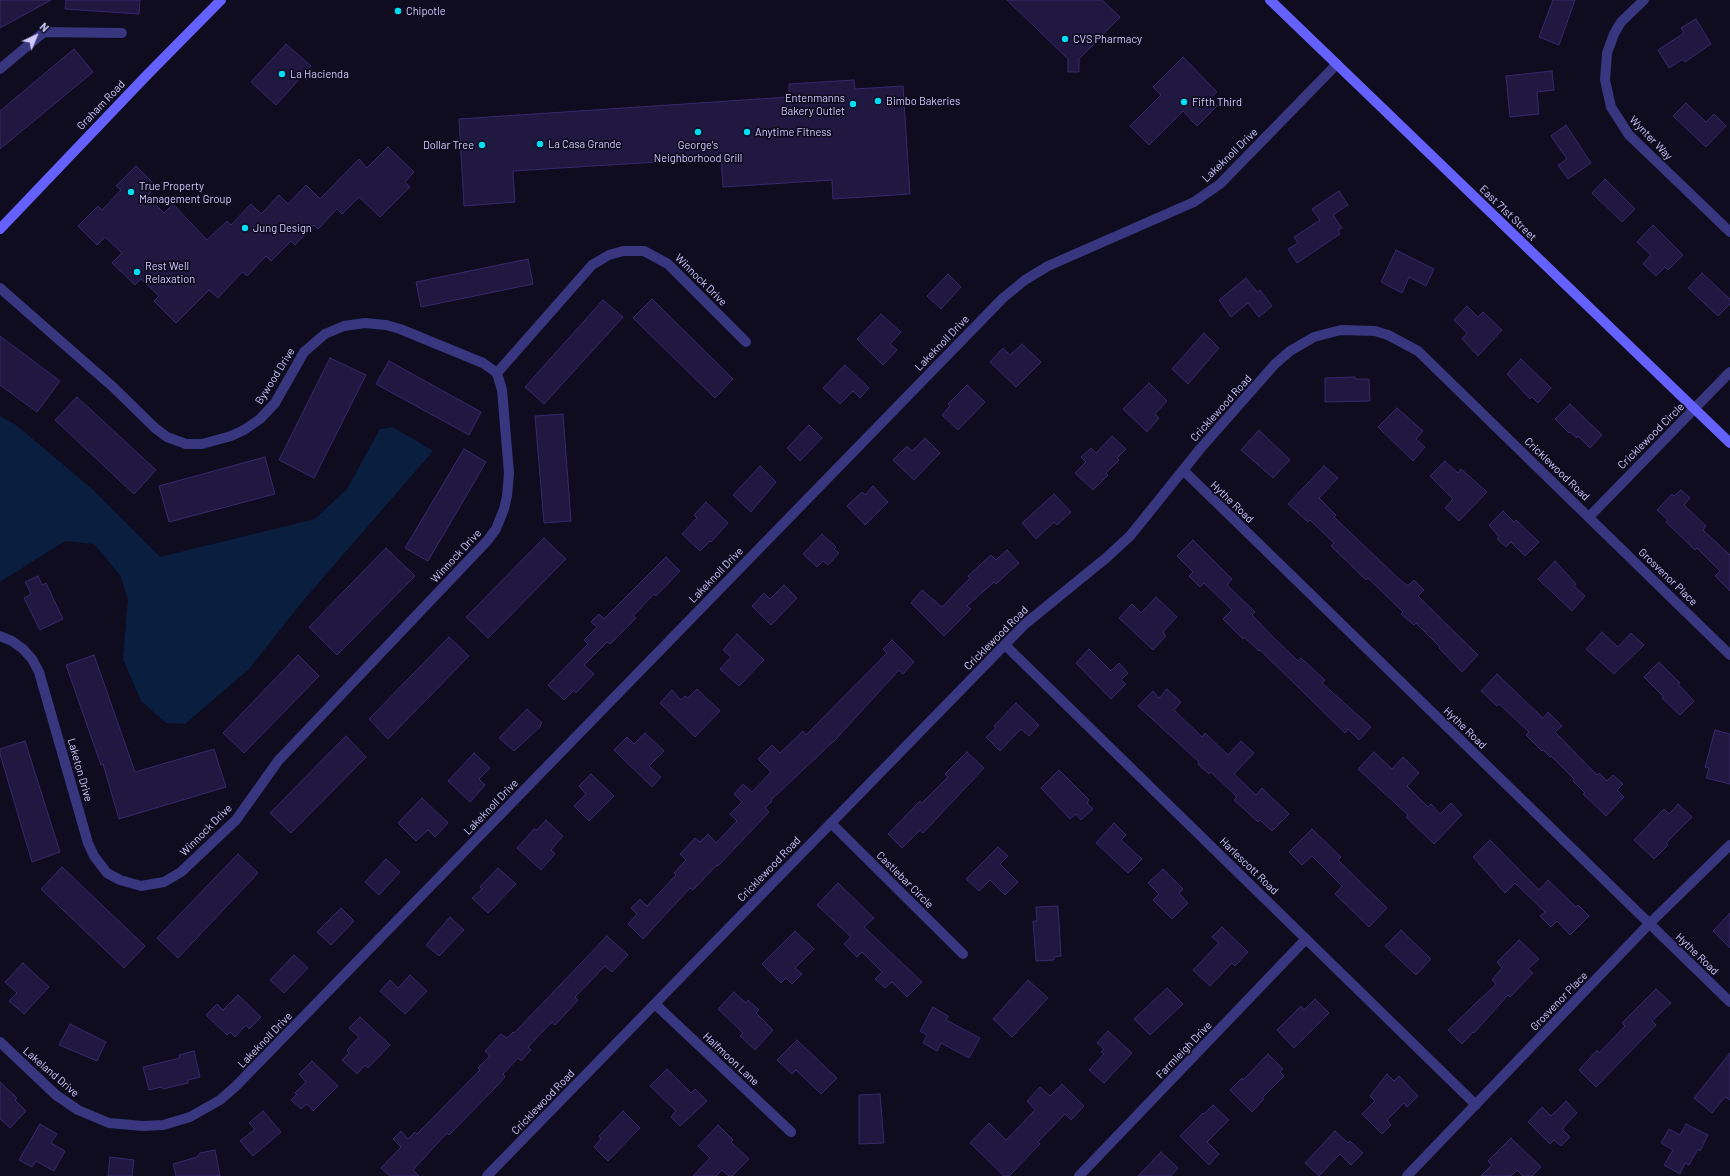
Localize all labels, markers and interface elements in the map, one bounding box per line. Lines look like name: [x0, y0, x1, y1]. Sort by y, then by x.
place label: Chipotle: [406, 4, 446, 18]
marker: Chipotle: [393, 6, 403, 16]
north arrow: [16, 16, 56, 56]
text: N: [38, 20, 52, 34]
place label: CVS Pharmacy: [1073, 32, 1142, 46]
marker: CVS Pharmacy: [1060, 34, 1070, 44]
place label: La Hacienda: [290, 67, 349, 81]
marker: La Hacienda: [277, 69, 287, 79]
street label: Graham Road: [74, 78, 128, 132]
place label: Entenmanns Bakery Outlet: [781, 91, 845, 117]
place label: Bimbo Bakeries: [886, 94, 960, 108]
place label: Fifth Third: [1192, 95, 1242, 109]
marker: Bimbo Bakeries: [873, 96, 883, 106]
marker: Fifth Third: [1179, 97, 1189, 107]
marker: Entenmanns Bakery Outlet: [848, 99, 858, 109]
street label: Wynter Way: [1627, 113, 1675, 163]
place label: Anytime Fitness: [755, 125, 832, 139]
street label: Lakeknoll Drive: [1199, 125, 1261, 185]
marker: George's Neighborhood Grill: [693, 127, 703, 137]
marker: Anytime Fitness: [742, 127, 752, 137]
place label: La Casa Grande: [548, 137, 621, 151]
place label: Dollar Tree: [423, 138, 474, 152]
place label: George's Neighborhood Grill: [654, 138, 742, 164]
marker: La Casa Grande: [535, 139, 545, 149]
marker: Dollar Tree: [477, 140, 487, 150]
place label: True Property Management Group: [139, 179, 231, 205]
street label: East 71st Street: [1477, 182, 1539, 244]
marker: True Property Management Group: [126, 187, 136, 197]
place label: Jung Design: [253, 221, 312, 235]
marker: Jung Design: [240, 223, 250, 233]
street label: Winnock Drive: [672, 251, 730, 309]
place label: Rest Well Relaxation: [145, 259, 195, 285]
marker: Rest Well Relaxation: [132, 267, 142, 277]
street label: Lakeknoll Drive: [912, 312, 972, 374]
street label: Bywood Drive: [252, 345, 298, 407]
street label: Cricklewood Road: [1188, 372, 1254, 444]
street label: Cricklewood Circle: [1615, 400, 1687, 472]
street label: Cricklewood Road: [1522, 435, 1592, 503]
street label: Hythe Road: [1208, 478, 1256, 526]
street label: Winnock Drive: [428, 527, 484, 585]
street label: Lakeknoll Drive: [686, 544, 746, 606]
street label: Grosvenor Place: [1636, 546, 1700, 608]
street label: Cricklewood Road: [961, 603, 1031, 673]
street label: Hythe Road: [1441, 704, 1489, 752]
street label: Laketon Drive: [65, 737, 95, 803]
street label: Lakeknoll Drive: [461, 776, 521, 838]
street label: Winnock Drive: [177, 801, 235, 859]
street label: Cricklewood Road: [735, 834, 803, 904]
street label: Harlescott Road: [1217, 835, 1281, 897]
street label: Castlebar Circle: [874, 849, 936, 911]
street label: Hythe Road: [1673, 930, 1721, 978]
street label: Grosvenor Place: [1528, 969, 1590, 1033]
street label: Lakeknoll Drive: [235, 1009, 295, 1071]
street label: Farmleigh Drive: [1153, 1019, 1215, 1081]
street label: Halfmoon Lane: [700, 1030, 762, 1088]
street label: Lakeland Drive: [20, 1044, 82, 1100]
street label: Cricklewood Road: [509, 1067, 577, 1137]

